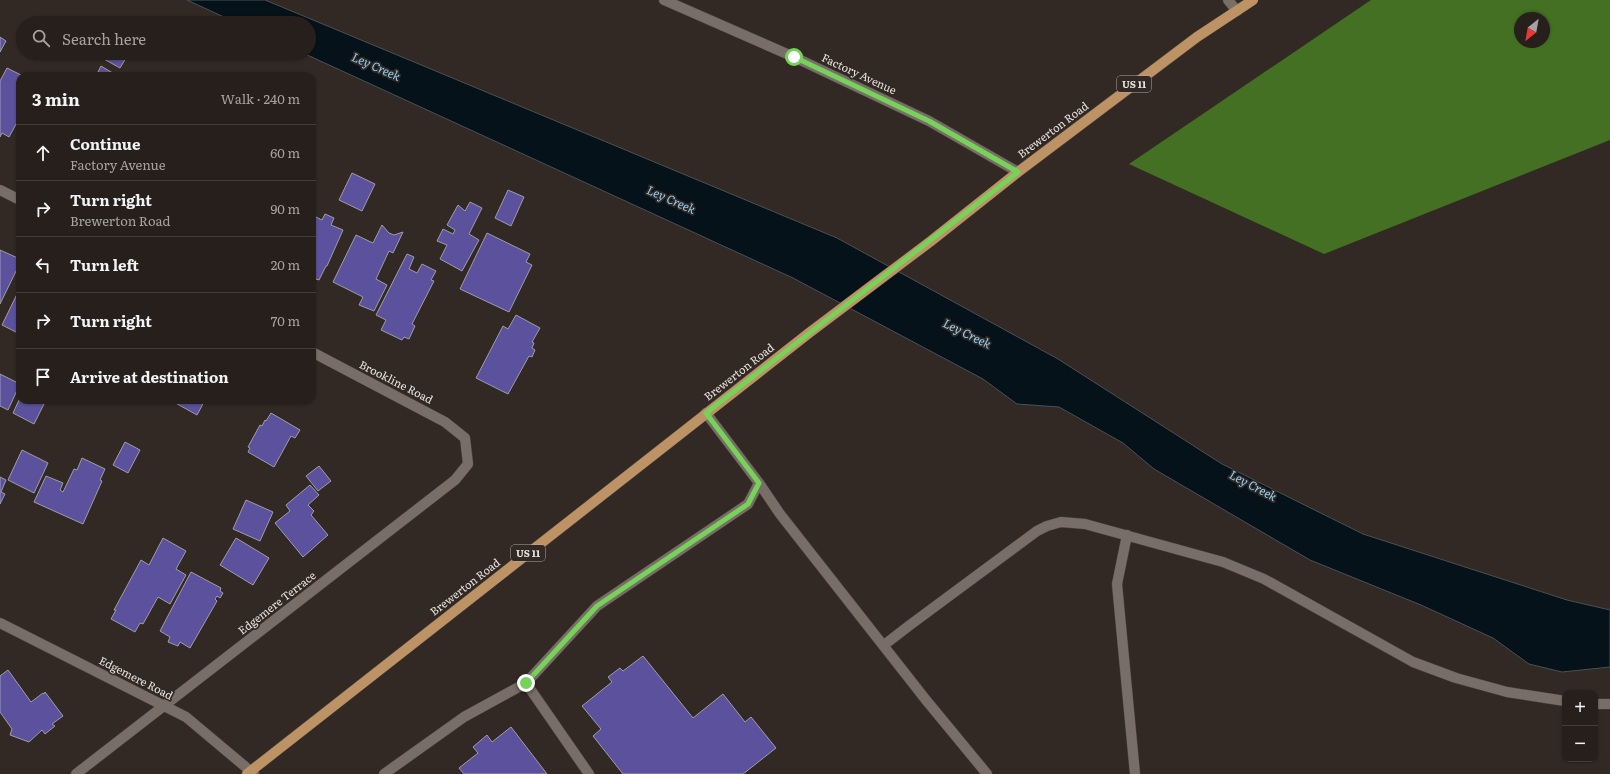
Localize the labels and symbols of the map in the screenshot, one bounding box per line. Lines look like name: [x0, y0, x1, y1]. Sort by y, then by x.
north arrow: [1514, 12, 1550, 48]
water label: Ley Creek: [349, 47, 404, 85]
route start: [785, 48, 803, 66]
street label: Factory Avenue: [819, 49, 900, 98]
road number: US 11: [1117, 76, 1151, 92]
street label: Brewerton Road: [1014, 97, 1091, 161]
water label: Ley Creek: [644, 180, 699, 218]
water label: Ley Creek: [940, 314, 995, 353]
street label: Brewerton Road: [700, 339, 777, 404]
street label: Brookline Road: [357, 356, 436, 407]
water label: Ley Creek: [1226, 465, 1281, 505]
road number: US 11: [511, 545, 545, 561]
street label: Brewerton Road: [426, 554, 503, 619]
street label: Edgemere Terrace: [234, 567, 319, 638]
street label: Edgemere Road: [97, 652, 176, 703]
route end: [517, 674, 535, 692]

